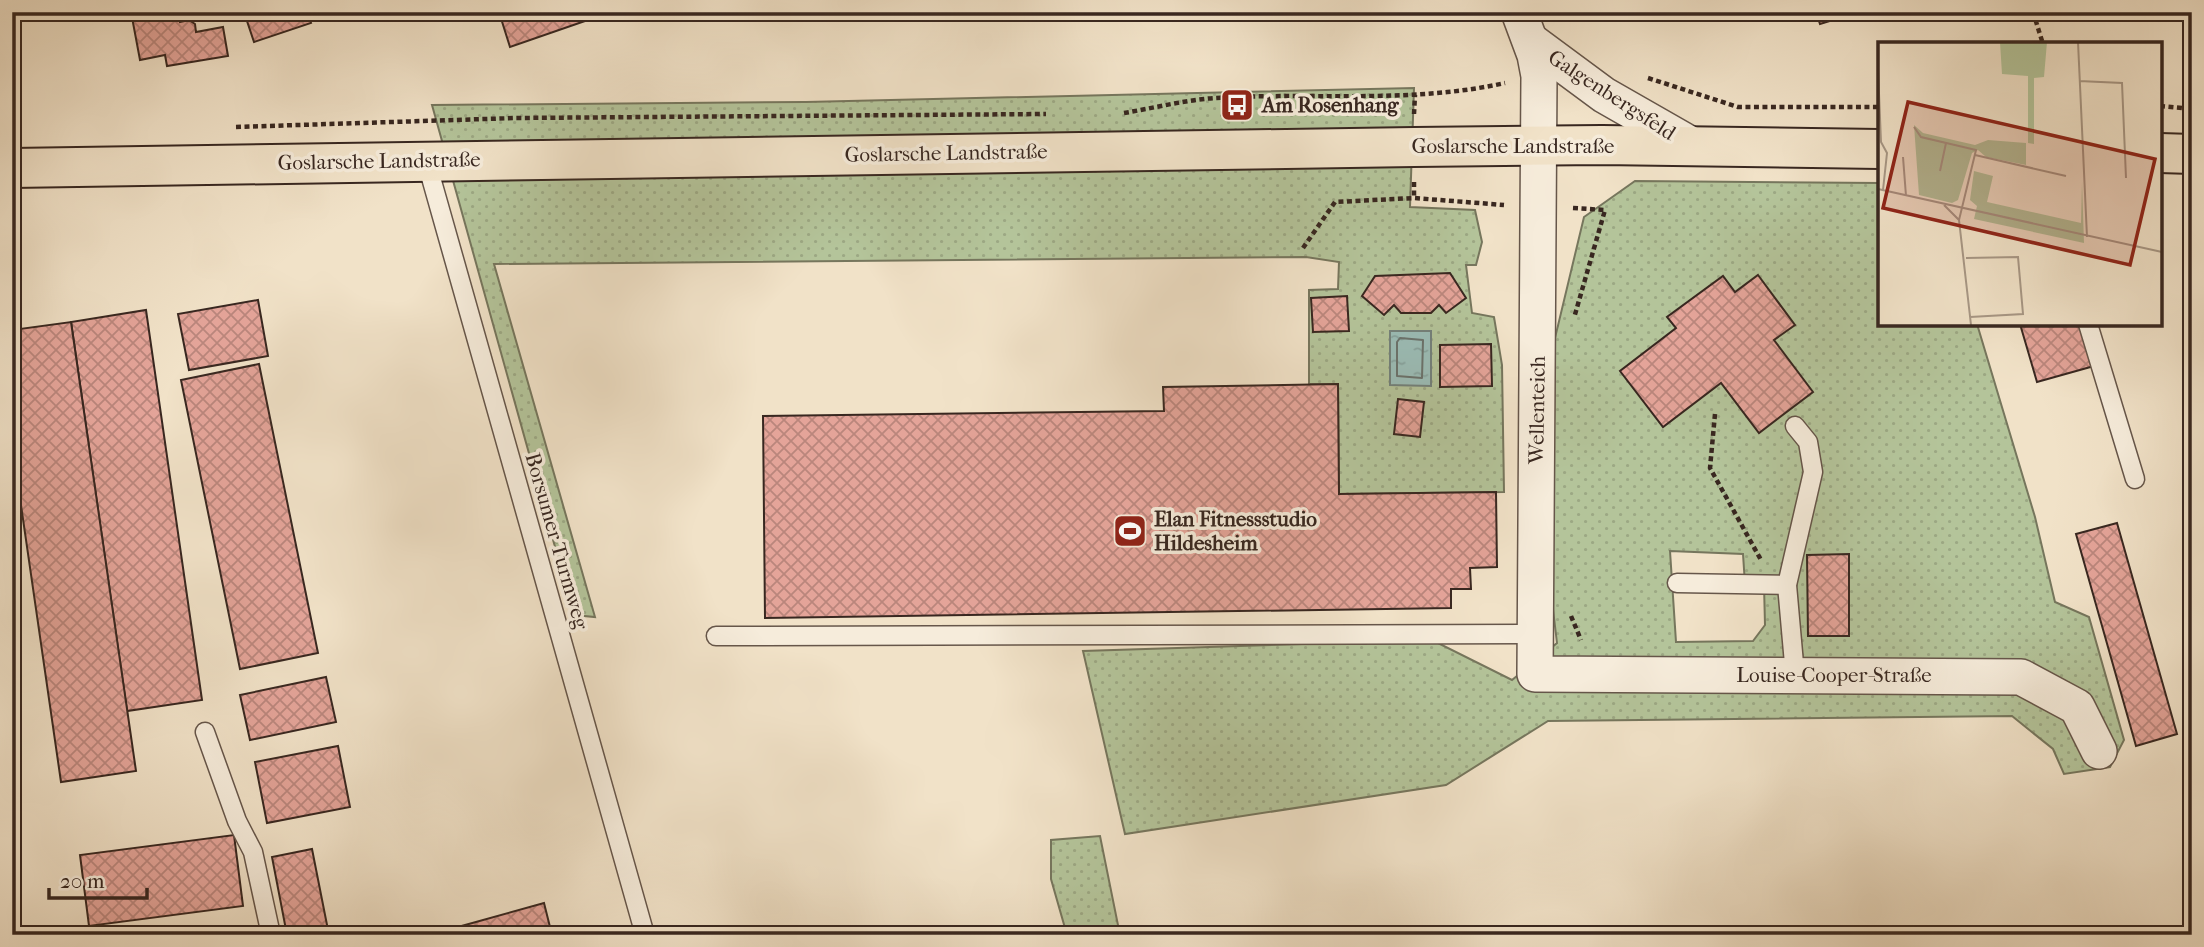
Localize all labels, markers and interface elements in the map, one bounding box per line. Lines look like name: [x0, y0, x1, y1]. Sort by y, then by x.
inset map: [1878, 42, 2162, 326]
street label: Galgenbergsfeld: [1544, 45, 1681, 145]
bus stop icon: Am Rosenhang: [1218, 86, 1256, 124]
place label: Am Rosenhang: [1260, 93, 1399, 117]
street label: Goslarsche Landstraße: [1412, 134, 1614, 158]
street label: Goslarsche Landstraße: [844, 139, 1048, 167]
street label: Goslarsche Landstraße: [277, 147, 481, 175]
street label: Wellenteich: [1524, 355, 1550, 465]
street label: Borsumer Turmweg: [520, 450, 594, 633]
place label: Elan Fitnessstudio Hildesheim: [1154, 507, 1317, 555]
sports icon: Elan Fitnessstudio Hildesheim: [1111, 512, 1149, 550]
street label: Louise-Cooper-Straße: [1736, 663, 1932, 687]
scale bar: [49, 856, 147, 900]
text: 20 m: [60, 869, 105, 893]

